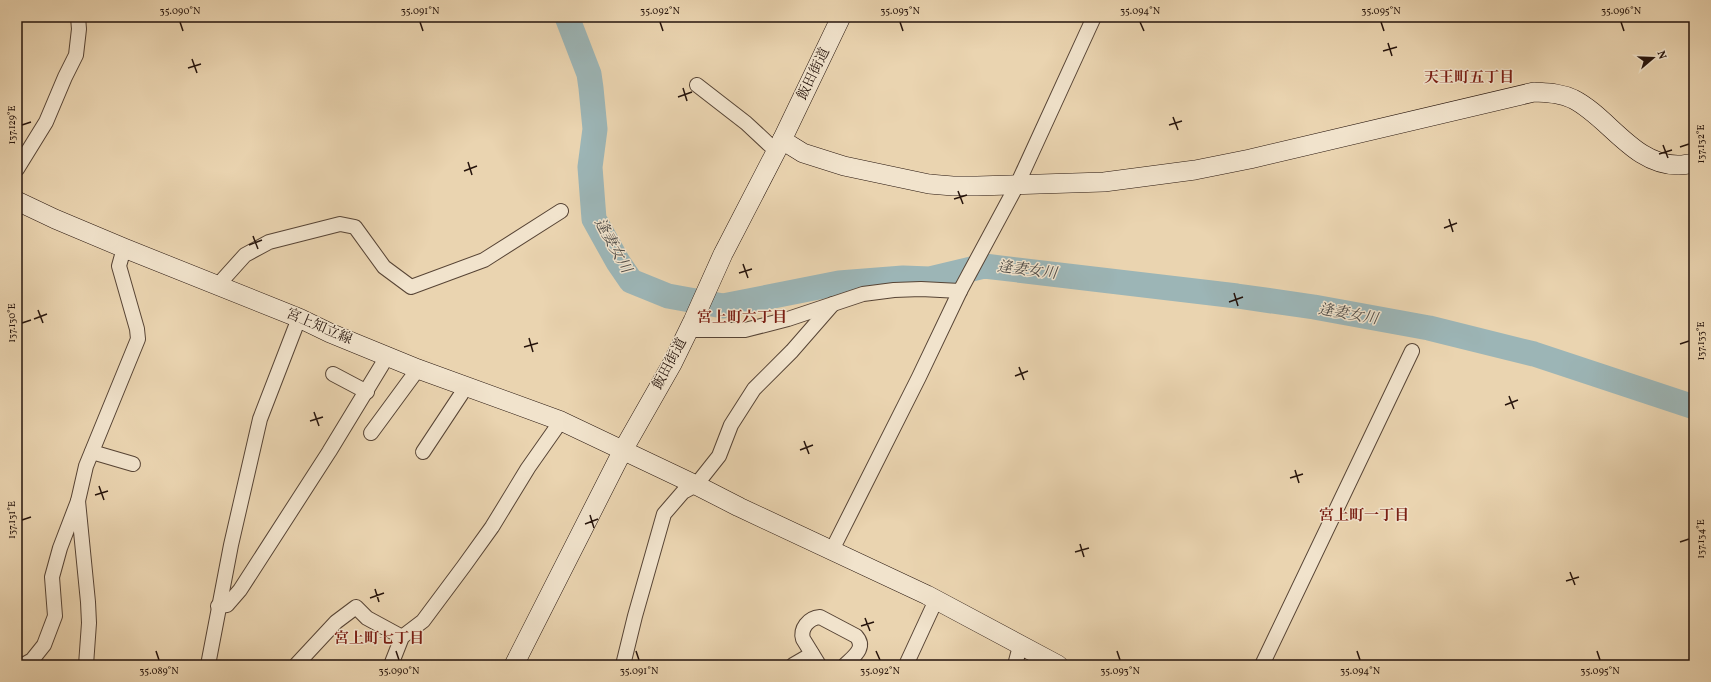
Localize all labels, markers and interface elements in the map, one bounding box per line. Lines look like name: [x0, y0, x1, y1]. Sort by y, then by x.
text: 35.090°N: [160, 4, 201, 18]
text: 35.091°N: [401, 4, 440, 18]
text: 35.092°N: [640, 4, 681, 18]
text: 35.093°N: [880, 4, 920, 18]
text: 35.094°N: [1120, 4, 1161, 18]
text: 35.095°N: [1361, 4, 1401, 18]
text: 35.096°N: [1601, 4, 1642, 18]
north arrow: [1633, 38, 1673, 78]
street label: 飯田街道: [793, 45, 835, 103]
text: N: [1653, 49, 1669, 61]
district label: 天王町五丁目: [1424, 68, 1514, 89]
text: 137.129°E: [5, 105, 19, 145]
text: 137.132°E: [1694, 124, 1708, 164]
water label: 逢妻女川: [588, 215, 637, 279]
water label: 逢妻女川: [996, 257, 1060, 285]
water label: 逢妻女川: [1317, 299, 1381, 331]
text: 137.130°E: [5, 303, 19, 343]
street label: 宮上知立線: [283, 305, 355, 349]
district label: 宮上町六丁目: [697, 308, 787, 329]
text: 137.133°E: [1694, 321, 1708, 361]
street label: 飯田街道: [648, 335, 692, 393]
text: 137.131°E: [5, 501, 19, 539]
district label: 宮上町一丁目: [1319, 506, 1409, 527]
text: 137.134°E: [1694, 519, 1708, 559]
district label: 宮上町七丁目: [334, 629, 424, 650]
text: 35.089°N: [139, 664, 179, 678]
text: 35.090°N: [379, 664, 420, 678]
text: 35.091°N: [620, 664, 659, 678]
text: 35.092°N: [860, 664, 901, 678]
text: 35.093°N: [1100, 664, 1140, 678]
text: 35.094°N: [1340, 664, 1381, 678]
text: 35.095°N: [1580, 664, 1620, 678]

